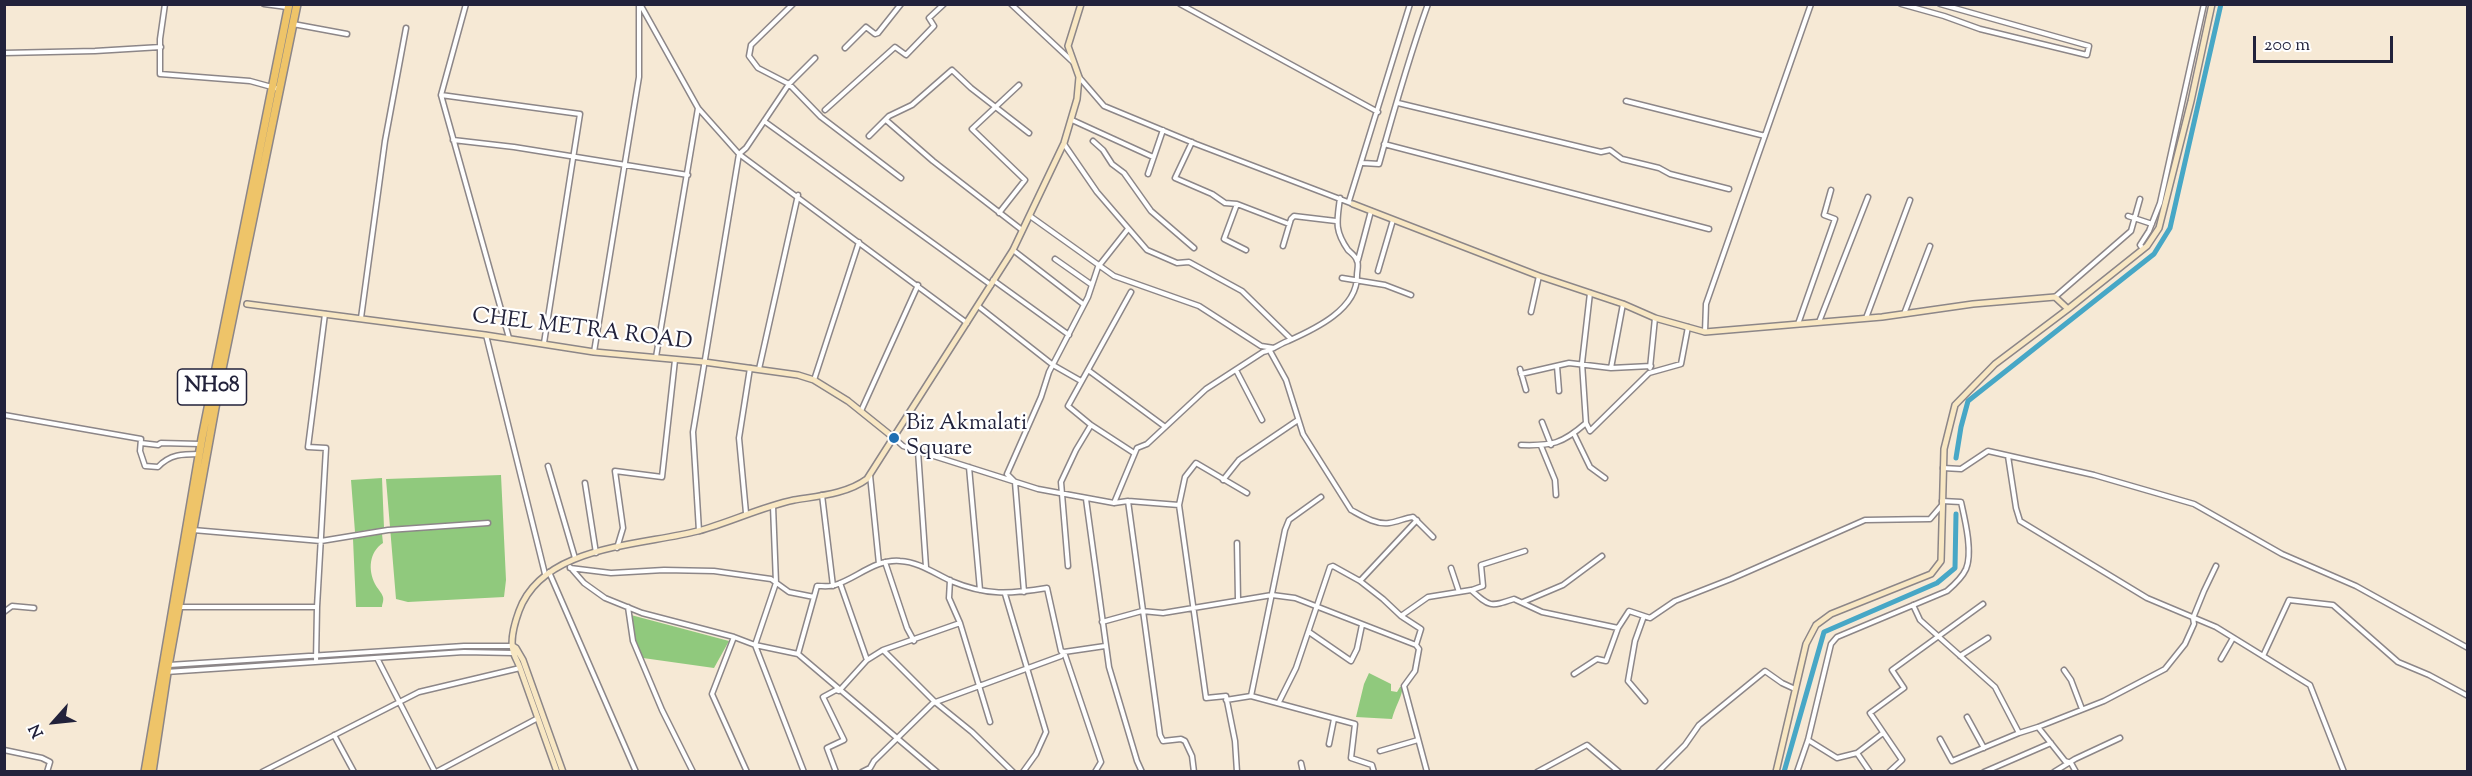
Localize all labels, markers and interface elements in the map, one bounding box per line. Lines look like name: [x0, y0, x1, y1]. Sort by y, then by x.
scale bar: [2256, 24, 2396, 62]
text: 200 m: [2264, 33, 2310, 59]
street label: CHEL METRA ROAD: [470, 304, 694, 358]
road number: NH08: [178, 369, 246, 405]
place label: Biz Akmalati Square: [906, 412, 1027, 464]
marker: Biz Akmalati Square: [887, 431, 901, 445]
north arrow: [24, 692, 84, 752]
text: N: [24, 719, 51, 741]

